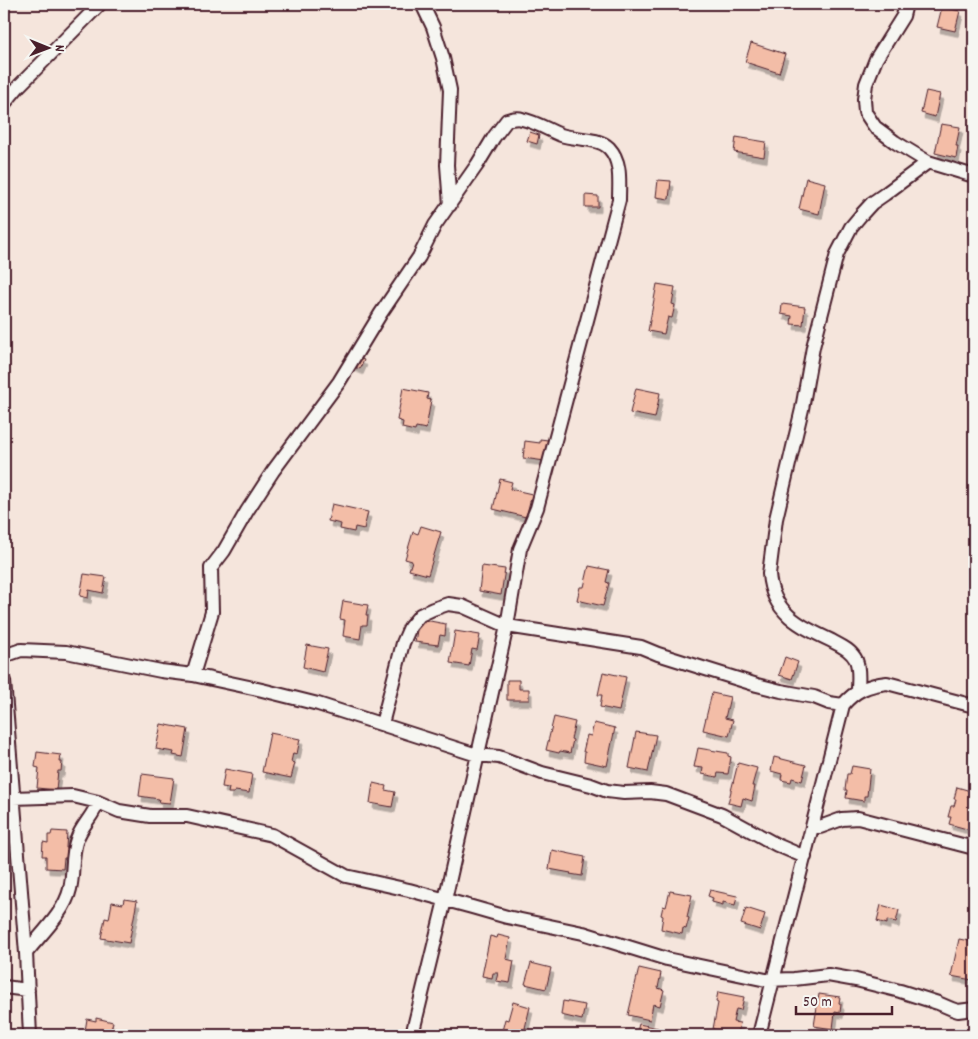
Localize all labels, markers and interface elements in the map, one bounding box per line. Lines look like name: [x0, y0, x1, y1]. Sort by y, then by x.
north arrow: [22, 22, 72, 72]
text: N: [49, 45, 69, 52]
scale bar: [796, 984, 892, 1016]
text: 50 m: [803, 992, 832, 1014]

